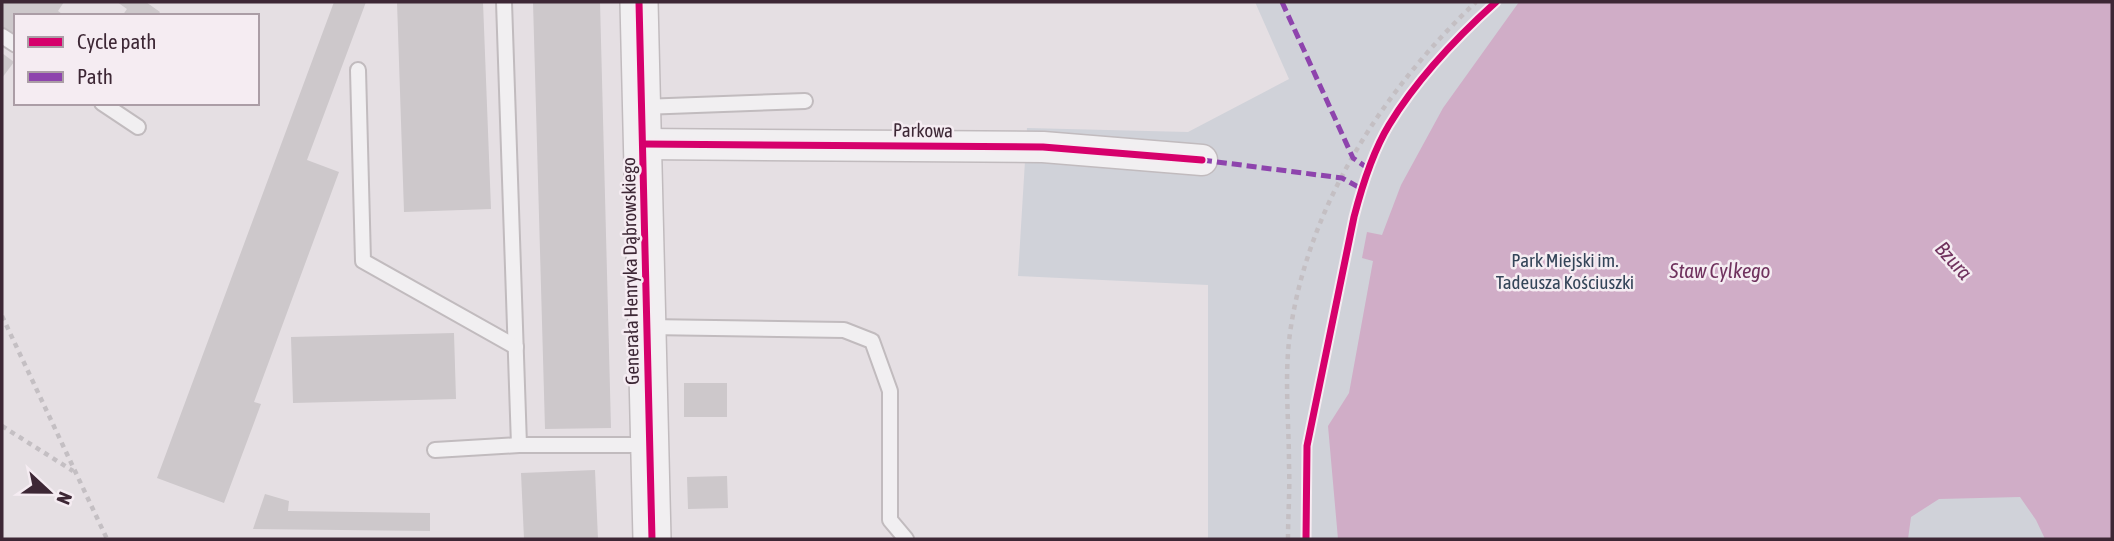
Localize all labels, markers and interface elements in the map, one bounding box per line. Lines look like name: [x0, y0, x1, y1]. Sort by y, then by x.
legend: [14, 14, 259, 105]
text: Cycle path: [77, 29, 156, 53]
text: Path: [77, 64, 113, 88]
street label: Parkowa: [893, 118, 953, 142]
street label: Generała Henryka Dąbrowskiego: [617, 157, 643, 385]
water label: Bzura: [1931, 236, 1977, 284]
park label: Park Miejski im. Tadeusza Kościuszki: [1496, 249, 1634, 293]
water label: Staw Cylkego: [1669, 258, 1771, 282]
north arrow: [14, 457, 84, 527]
text: N: [52, 489, 77, 508]

